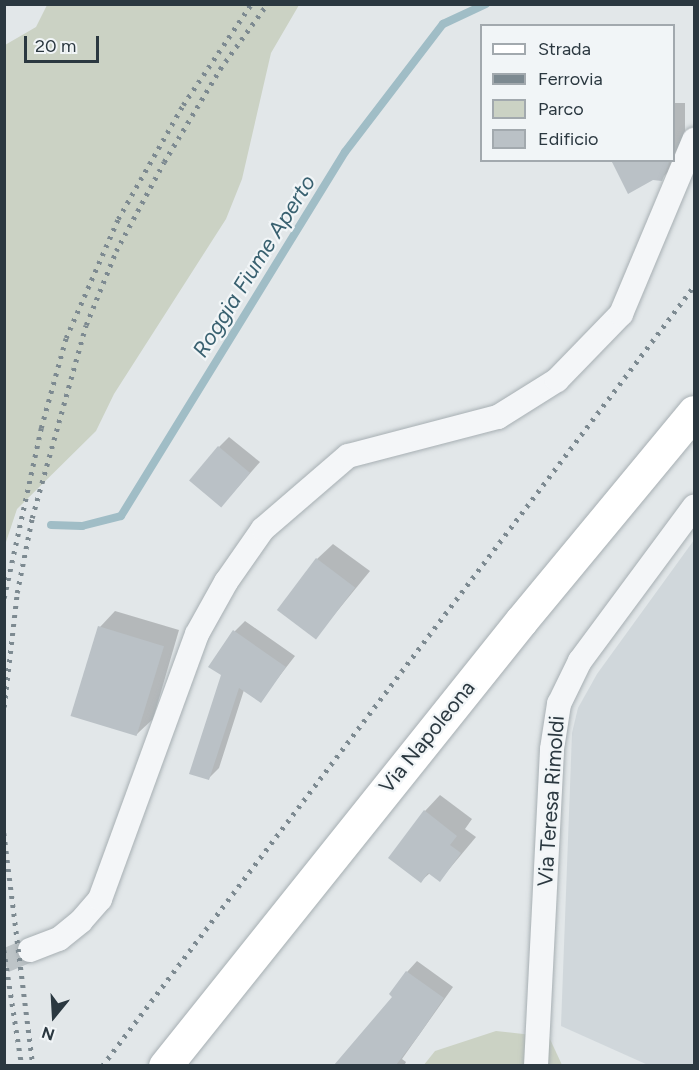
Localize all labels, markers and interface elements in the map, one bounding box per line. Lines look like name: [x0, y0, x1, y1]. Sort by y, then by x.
scale bar: [27, 24, 102, 62]
legend: [480, 24, 675, 162]
text: 20 m: [35, 35, 76, 57]
text: Strada: [538, 38, 591, 60]
text: Ferrovia: [538, 68, 603, 90]
text: Parco: [538, 98, 584, 120]
text: Edificio: [538, 128, 599, 150]
water label: Roggia Fiume Aperto: [187, 170, 321, 362]
street label: Via Napoleona: [374, 676, 480, 798]
street label: Via Teresa Rimoldi: [532, 715, 570, 887]
north arrow: [24, 986, 84, 1046]
text: N: [39, 1023, 57, 1045]

